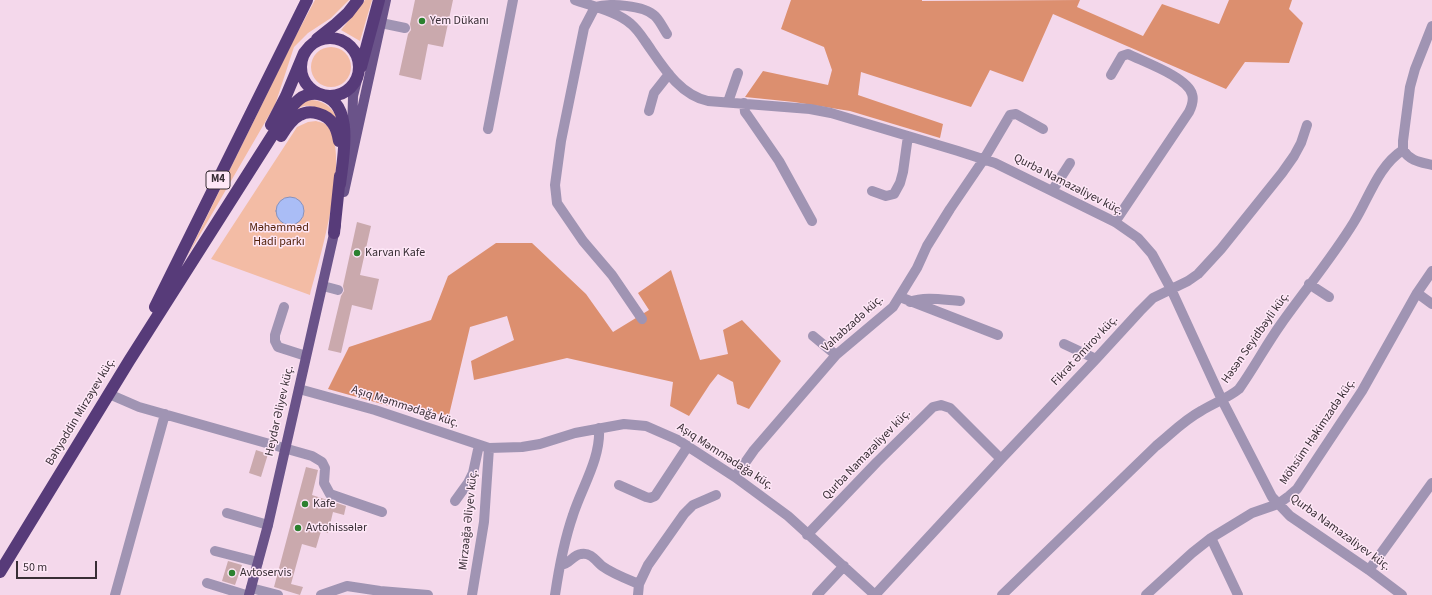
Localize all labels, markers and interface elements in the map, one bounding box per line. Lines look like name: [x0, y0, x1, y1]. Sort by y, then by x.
place label: Yem Dükanı: [430, 14, 489, 28]
marker: Yem Dükanı: [417, 16, 427, 26]
street label: Qurba Namazəliyev küç.: [1011, 151, 1125, 219]
road number: M4: [206, 171, 230, 189]
park label: Məhəmməd Hadi parkı: [249, 221, 309, 249]
place label: Karvan Kafe: [365, 246, 425, 260]
marker: Karvan Kafe: [352, 248, 362, 258]
street label: Həsən Seyidbəyli küç.: [1219, 289, 1293, 387]
street label: Vahabzadə küç.: [819, 293, 887, 355]
street label: Fikrət Əmirov küç.: [1049, 313, 1121, 389]
street label: Bəhyəddin Mirzəyev küç.: [43, 355, 119, 469]
street label: Heydər Əliyev küç.: [263, 364, 297, 458]
street label: Möhsüm Həkimzadə küç.: [1277, 376, 1359, 488]
street label: Aşıq Məmmədağa küç.: [349, 383, 461, 431]
street label: Qurba Namazəliyev küç.: [820, 407, 914, 503]
street label: Aşıq Məmmədağa küç.: [674, 420, 776, 494]
street label: Mirzəağa Əliyev küç.: [457, 469, 481, 571]
street label: Qurba Namazəliyev küç.: [1287, 492, 1393, 574]
place label: Kafe: [313, 497, 335, 511]
marker: Kafe: [300, 499, 310, 509]
place label: Avtohissələr: [306, 521, 367, 535]
marker: Avtohissələr: [293, 523, 303, 533]
scale bar: [18, 553, 99, 579]
text: 50 m: [23, 559, 47, 576]
place label: Avtoservis: [240, 566, 291, 580]
marker: Avtoservis: [227, 568, 237, 578]

